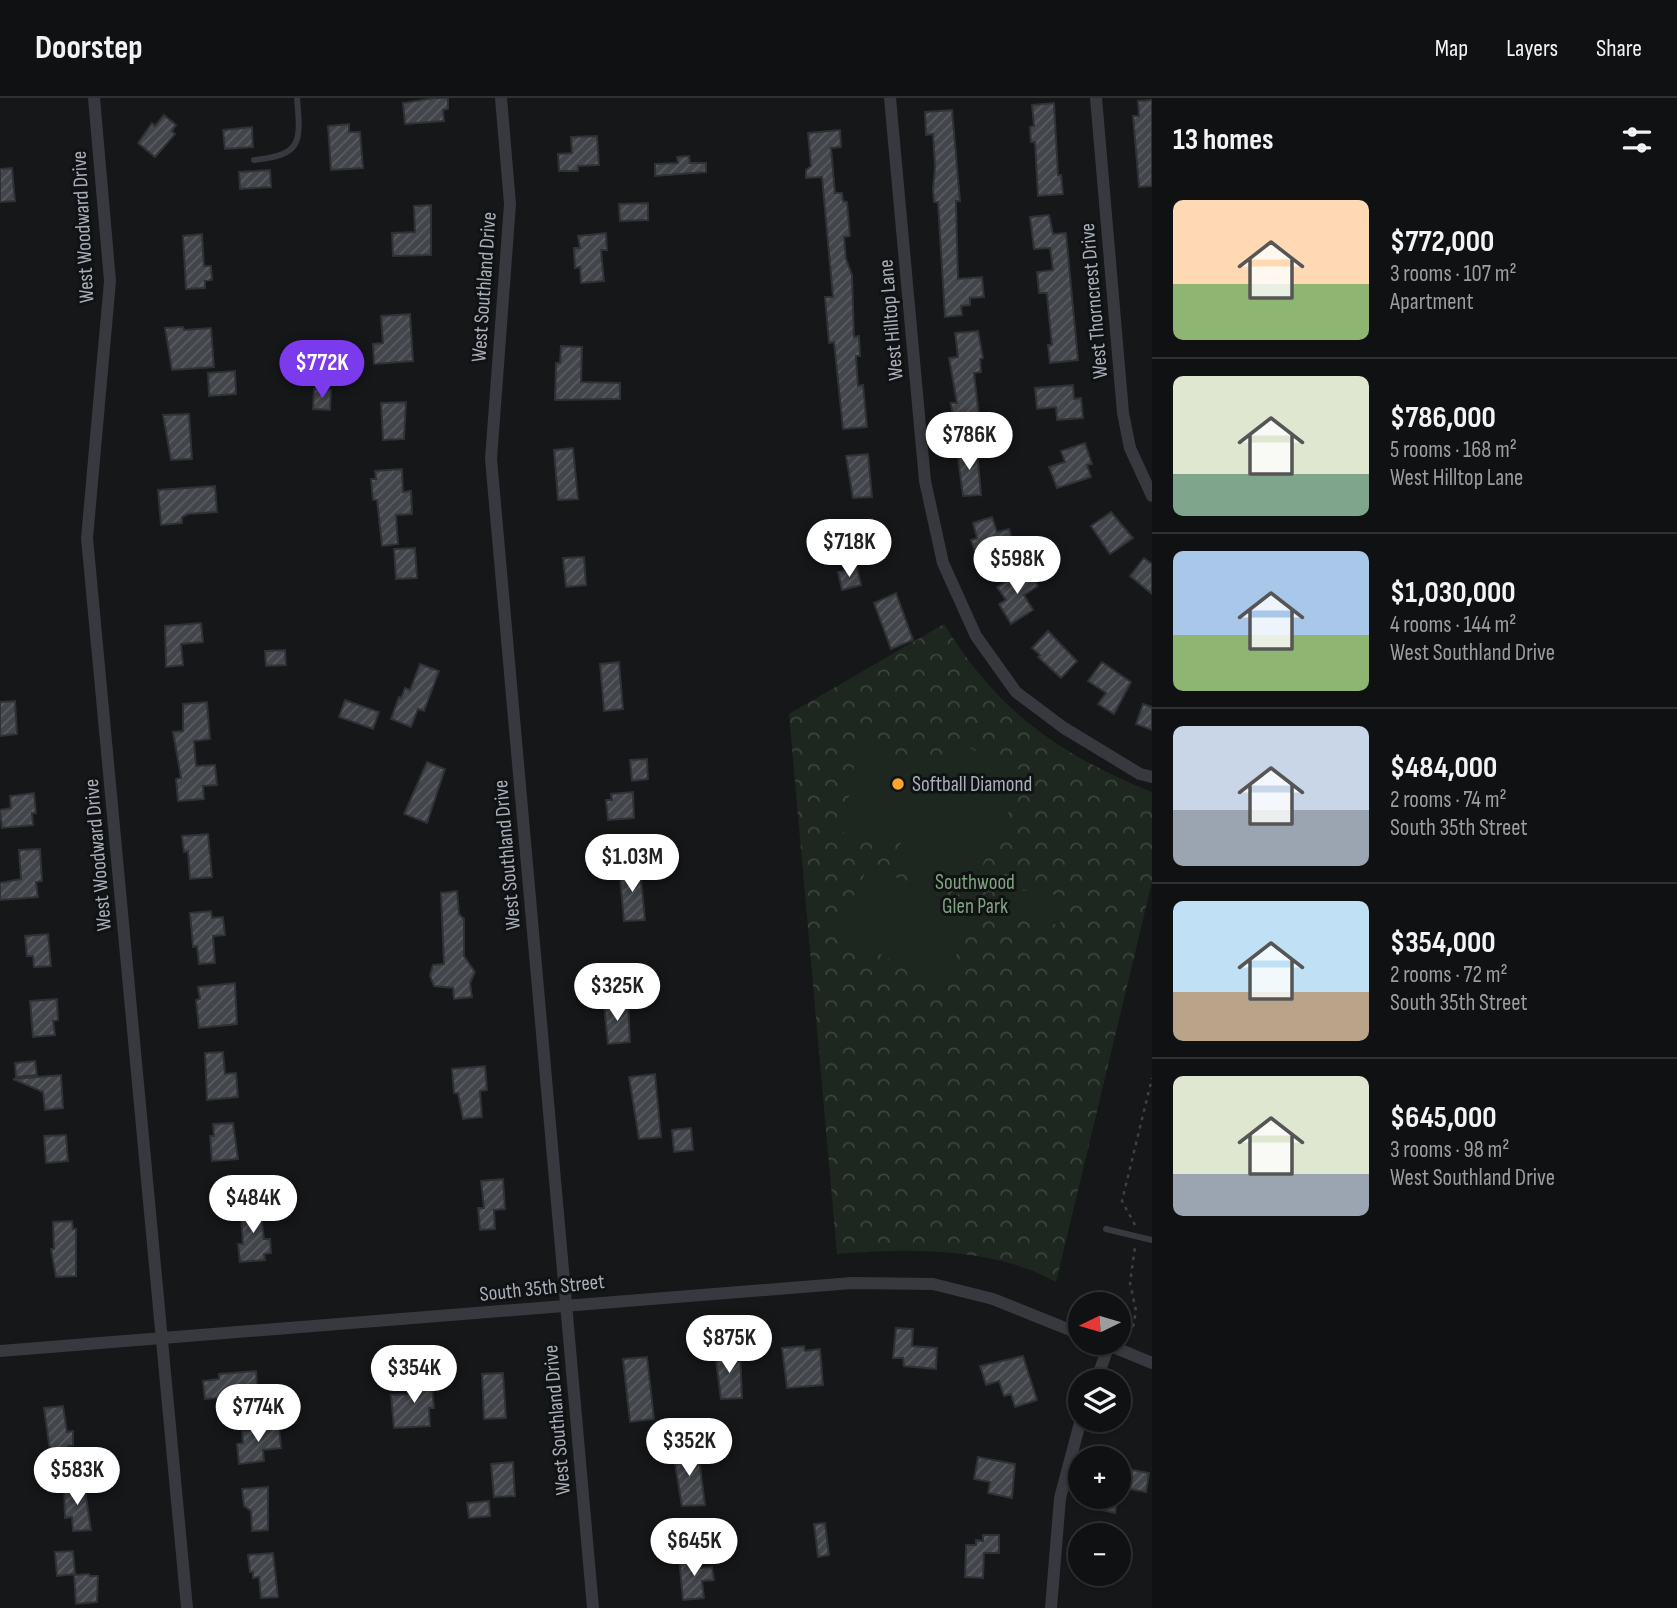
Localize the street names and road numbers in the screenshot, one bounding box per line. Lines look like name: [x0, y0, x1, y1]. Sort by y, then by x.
street label: West Woodward Drive: [67, 150, 99, 304]
street label: West Southland Drive: [466, 211, 502, 363]
street label: West Thorncrest Drive: [1075, 222, 1113, 380]
street label: West Hilltop Lane: [873, 258, 909, 382]
street label: West Woodward Drive: [79, 778, 117, 932]
street label: West Southland Drive: [488, 779, 526, 931]
street label: South 35th Street: [478, 1269, 606, 1307]
street label: West Southland Drive: [538, 1344, 576, 1496]

